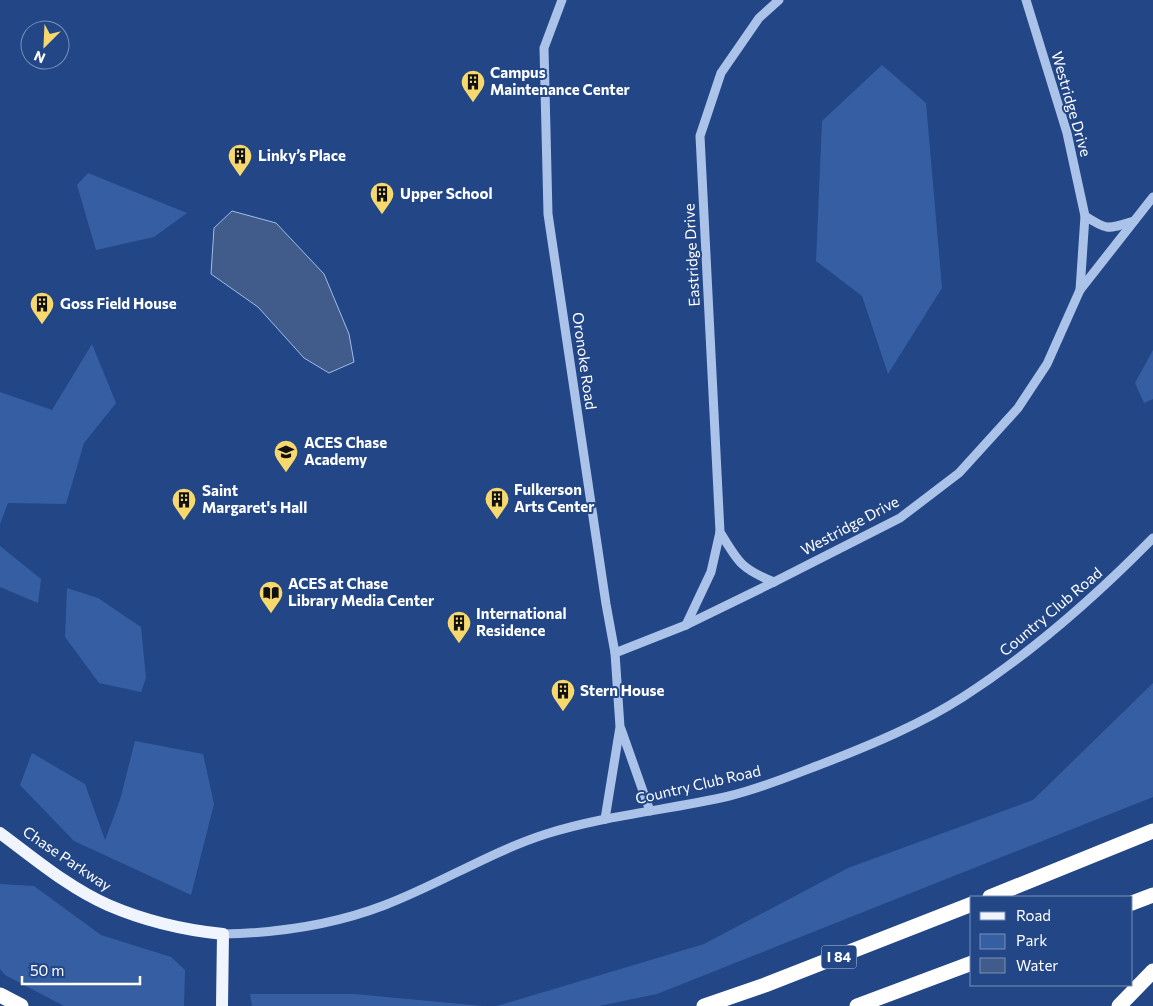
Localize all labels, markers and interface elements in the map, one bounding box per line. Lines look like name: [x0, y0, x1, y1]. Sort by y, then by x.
north arrow: [20, 20, 70, 70]
text: N: [31, 47, 48, 67]
street label: Westridge Drive: [1048, 49, 1096, 158]
place label: Campus Maintenance Center: [490, 63, 630, 98]
building icon: Campus Maintenance Center: [460, 69, 486, 103]
building icon: Linky’s Place: [227, 143, 253, 177]
place label: Linky’s Place: [258, 146, 346, 164]
building icon: Upper School: [369, 181, 395, 215]
place label: Upper School: [400, 184, 493, 202]
street label: Eastridge Drive: [679, 203, 703, 307]
building icon: Goss Field House: [29, 291, 55, 325]
place label: Goss Field House: [60, 294, 177, 312]
street label: Oronoke Road: [569, 311, 601, 411]
place label: ACES Chase Academy: [304, 433, 387, 468]
school or university icon: ACES Chase Academy: [273, 439, 299, 473]
place label: Fulkerson Arts Center: [514, 480, 594, 515]
place label: Saint Margaret's Hall: [202, 481, 307, 516]
building icon: Fulkerson Arts Center: [484, 486, 510, 520]
building icon: Saint Margaret's Hall: [171, 487, 197, 521]
street label: Westridge Drive: [797, 492, 902, 559]
street label: Country Club Road: [995, 563, 1105, 659]
place label: ACES at Chase Library Media Center: [288, 574, 434, 609]
library icon: ACES at Chase Library Media Center: [258, 580, 284, 614]
place label: International Residence: [476, 604, 567, 639]
building icon: International Residence: [446, 610, 472, 644]
building icon: Stern House: [550, 678, 576, 712]
place label: Stern House: [580, 681, 665, 699]
street label: Country Club Road: [633, 761, 762, 807]
street label: Chase Parkway: [20, 822, 115, 895]
legend: [970, 896, 1133, 986]
text: Road: [1016, 906, 1051, 924]
text: Park: [1016, 931, 1047, 949]
road number: I 84: [822, 946, 856, 969]
scale bar: [22, 954, 140, 986]
text: Water: [1016, 956, 1058, 974]
text: 50 m: [30, 961, 64, 979]

